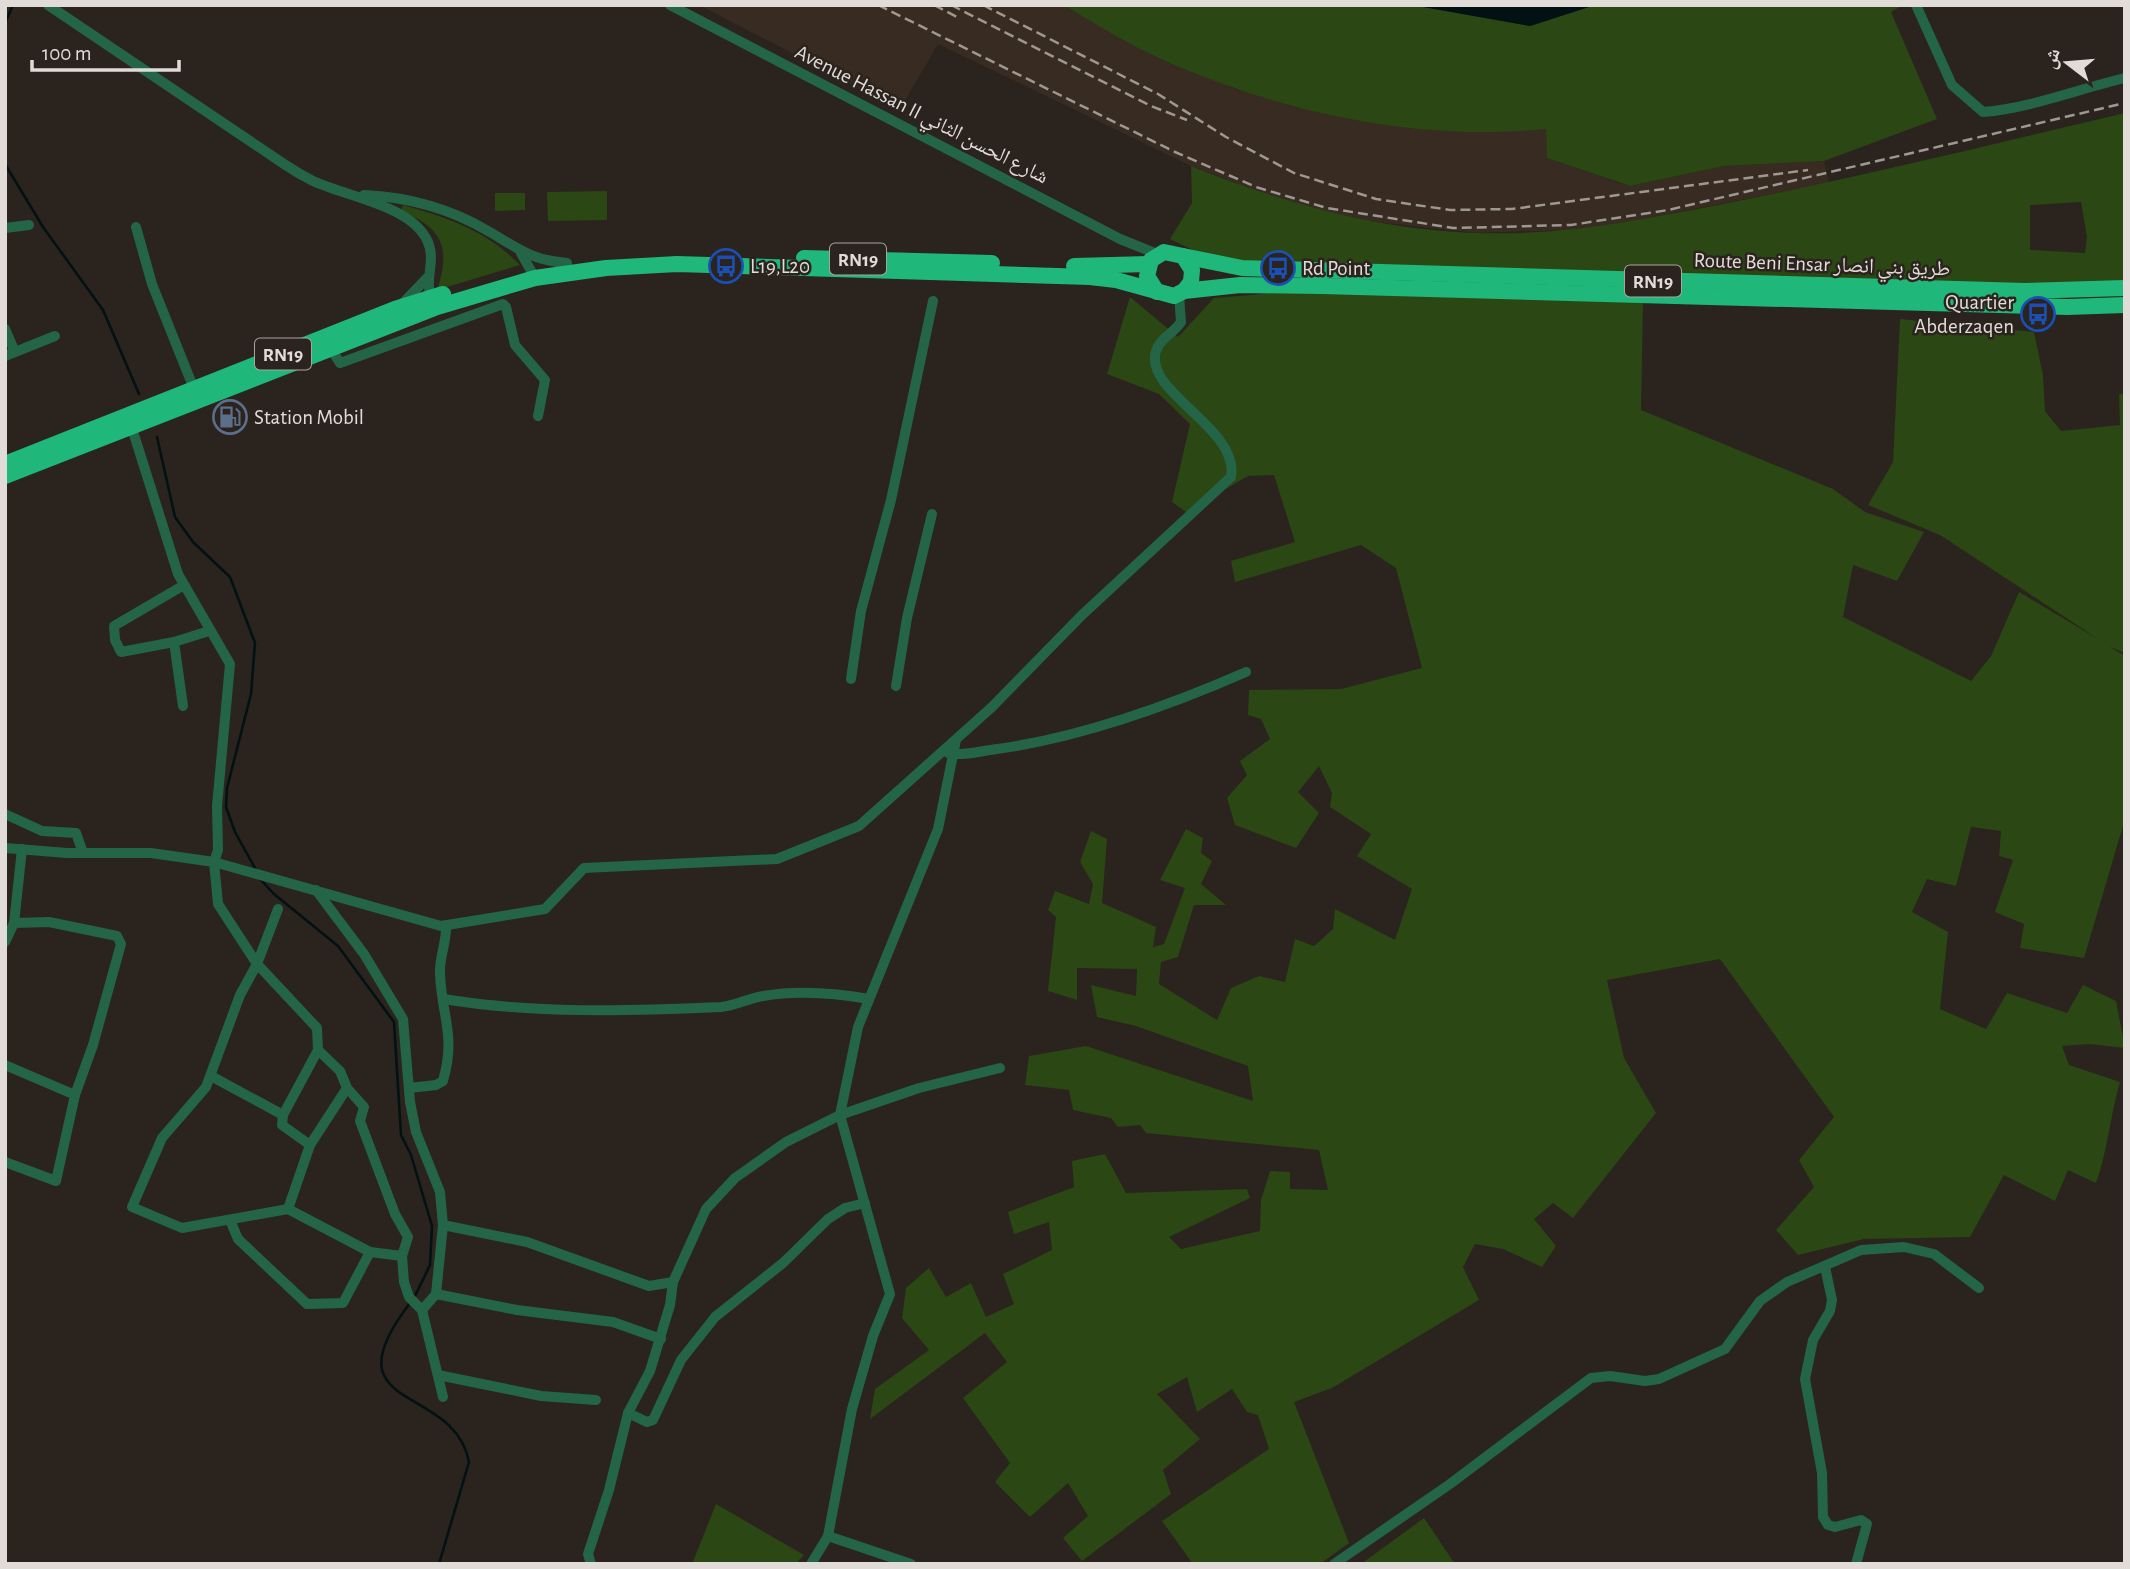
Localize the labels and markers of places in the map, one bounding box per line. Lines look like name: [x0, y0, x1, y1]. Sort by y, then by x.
bus stop icon: L19,L20: [707, 247, 745, 285]
bus stop icon: Rd Point: [1259, 249, 1297, 287]
place label: L19,L20: [750, 256, 810, 277]
place label: Rd Point: [1302, 258, 1371, 279]
place label: Quartier Abderzaqen: [1914, 292, 2014, 337]
bus stop icon: Quartier Abderzaqen: [2019, 295, 2057, 333]
fuel station icon: Station Mobil: [211, 398, 249, 436]
place label: Station Mobil: [254, 407, 364, 428]

